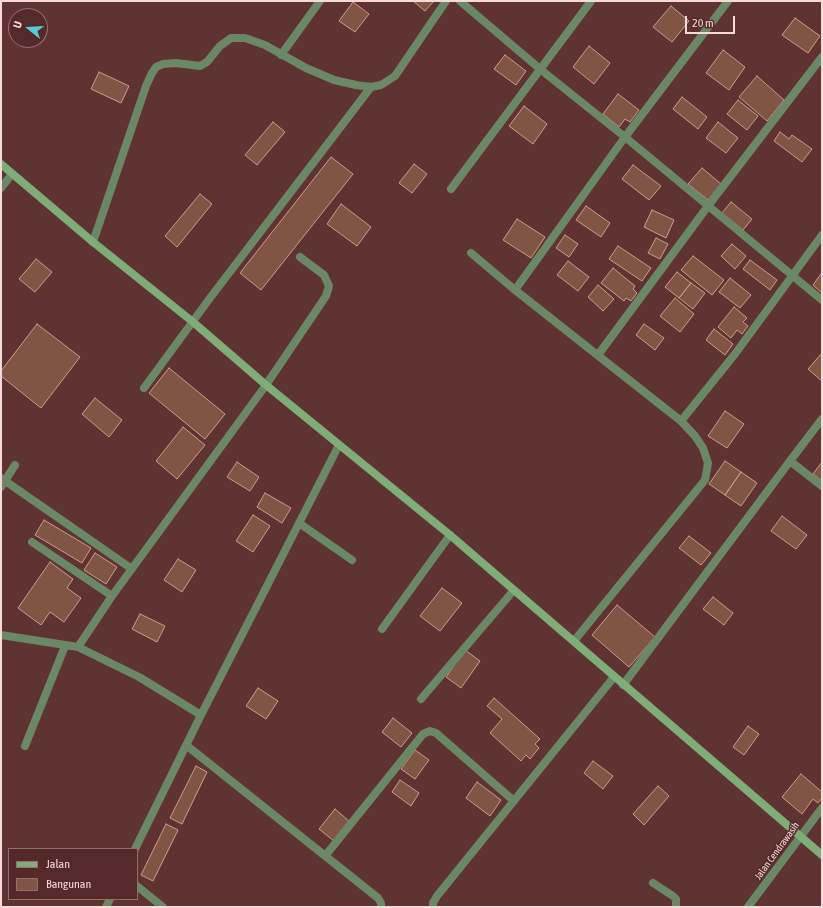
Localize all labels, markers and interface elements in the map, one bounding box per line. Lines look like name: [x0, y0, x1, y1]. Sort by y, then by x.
north arrow: [8, 8, 48, 48]
scale bar: [687, 8, 737, 34]
text: 20 m: [692, 16, 714, 30]
text: U: [11, 20, 24, 30]
street label: Jalan Cendrawasih: [752, 820, 802, 882]
legend: [8, 848, 138, 900]
text: Jalan: [46, 857, 70, 871]
text: Bangunan: [46, 877, 91, 891]

